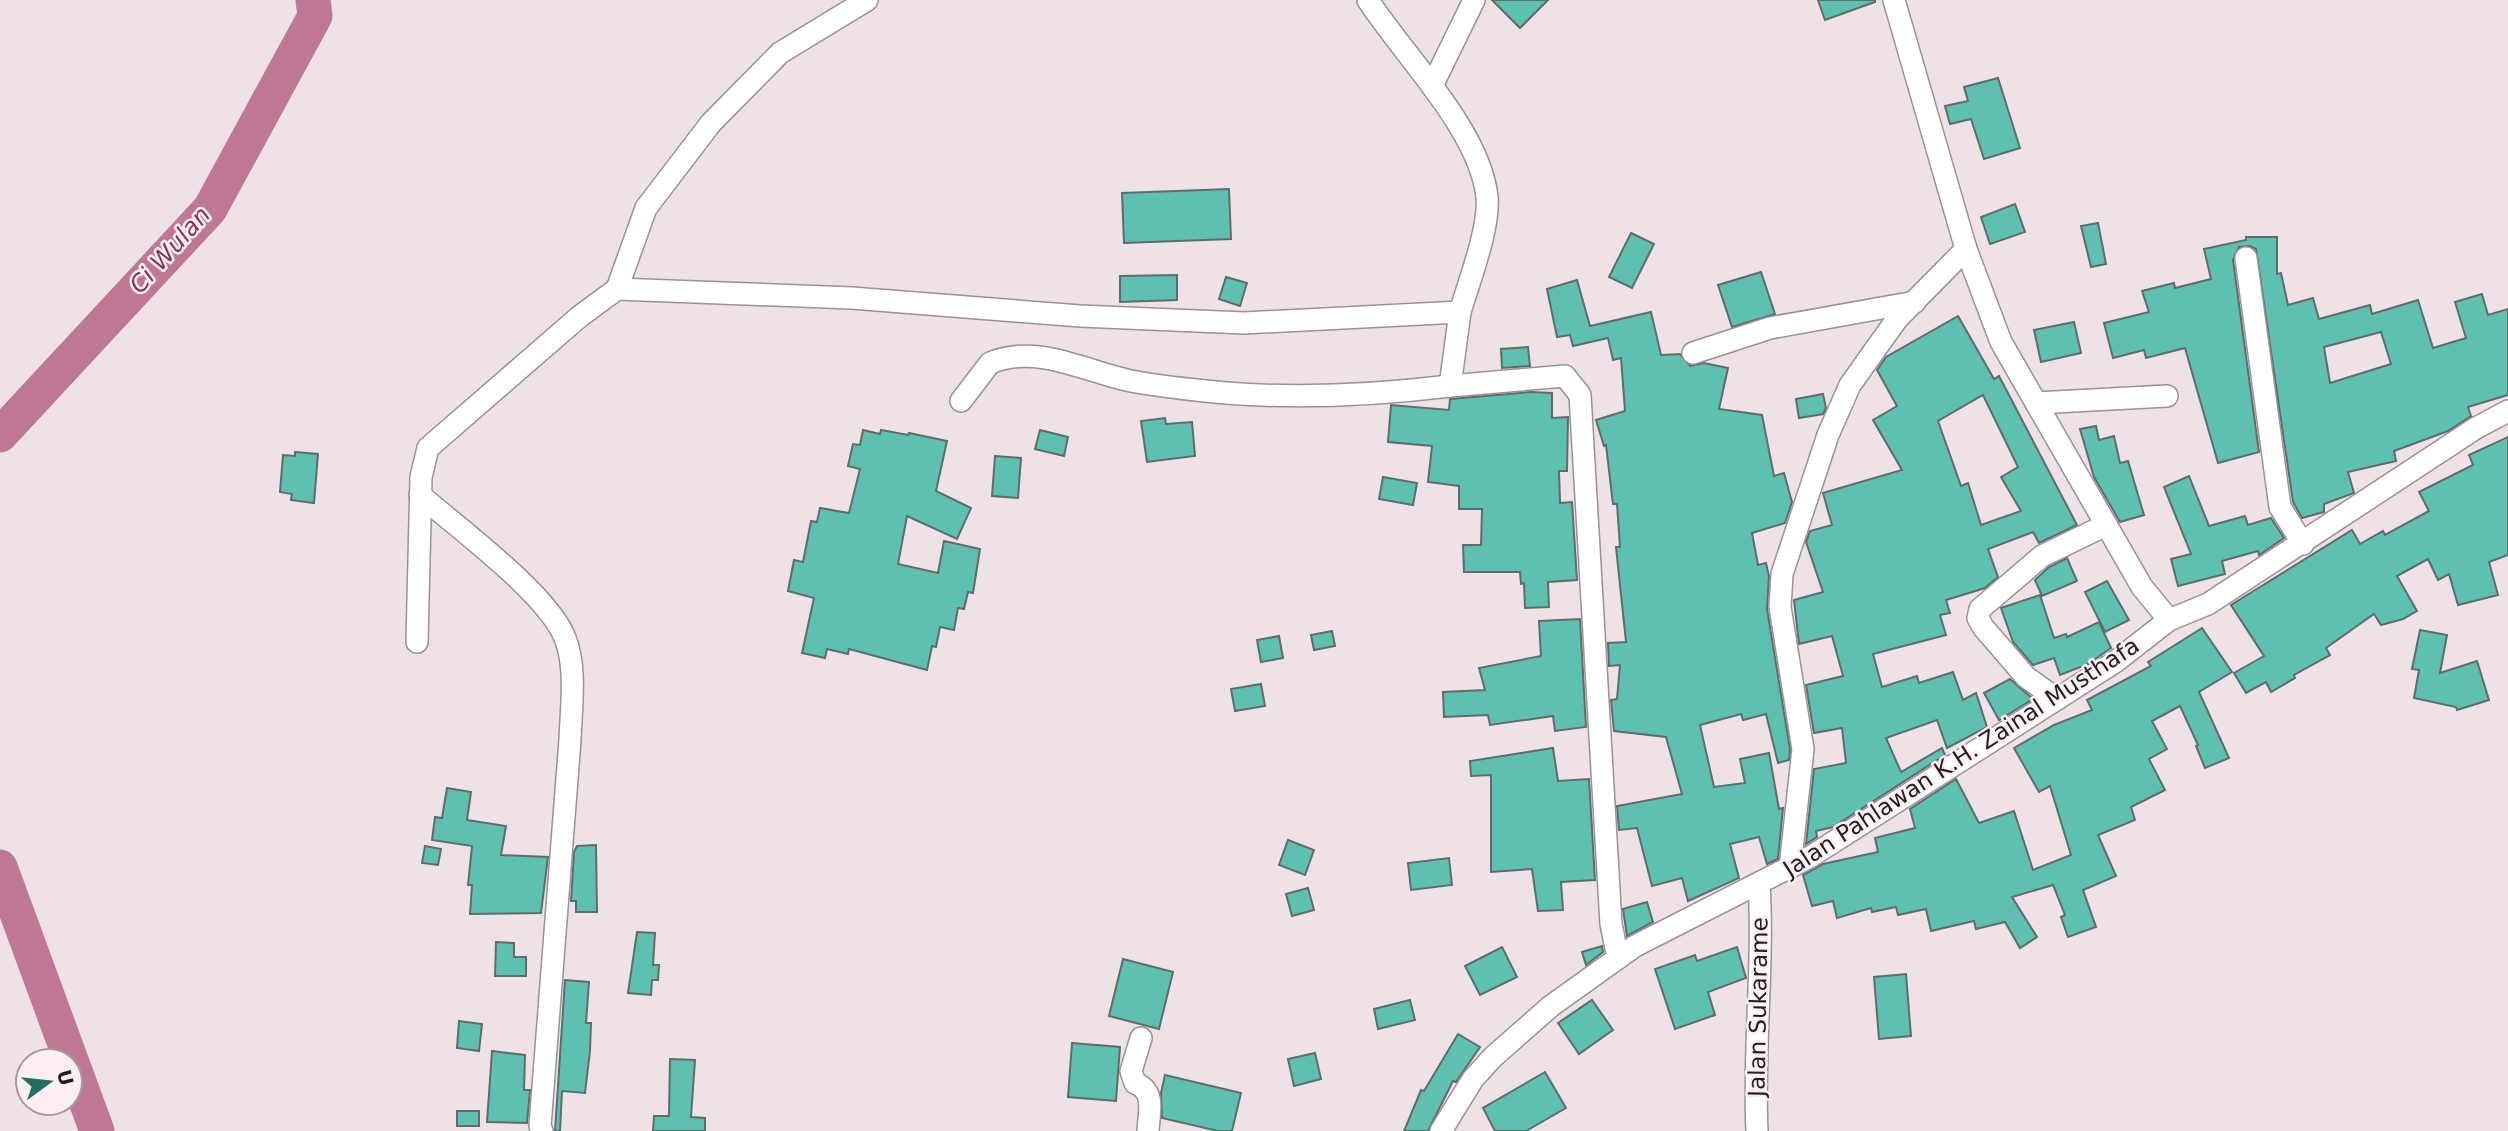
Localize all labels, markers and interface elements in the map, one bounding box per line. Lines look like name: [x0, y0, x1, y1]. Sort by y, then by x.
water label: Ci Wulan: [124, 201, 216, 299]
street label: Jalan Pahlawan K.H. Zainal Musthafa: [1777, 632, 2144, 883]
street label: Jalan Sukarame: [1743, 917, 1773, 1099]
north arrow: [14, 1047, 84, 1117]
text: U: [53, 1067, 78, 1088]

